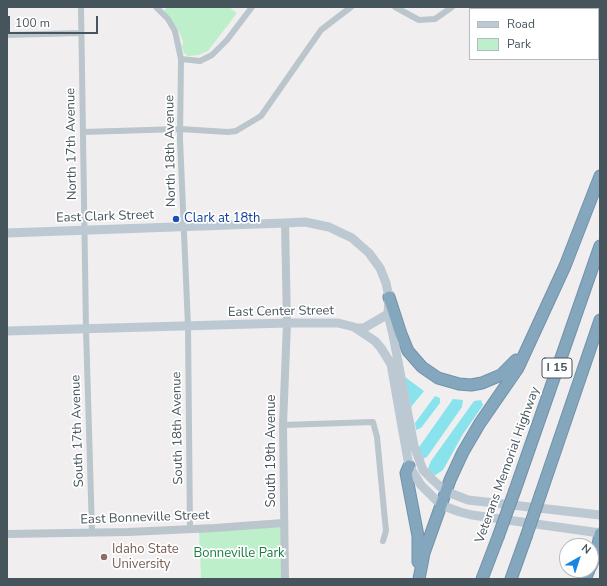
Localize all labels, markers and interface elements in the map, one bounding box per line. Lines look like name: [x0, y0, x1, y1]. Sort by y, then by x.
scale bar: [10, 8, 100, 34]
legend: [469, 8, 599, 60]
text: 100 m: [15, 15, 50, 31]
text: Road: [507, 16, 535, 32]
text: Park: [507, 36, 531, 52]
street label: North 17th Avenue: [63, 88, 81, 200]
street label: North 18th Avenue: [162, 95, 180, 207]
street label: East Clark Street: [56, 207, 154, 227]
place label: Clark at 18th: [184, 211, 260, 227]
marker: Clark at 18th: [171, 214, 181, 224]
street label: East Center Street: [228, 303, 334, 321]
road number: I 15: [542, 358, 572, 378]
street label: South 18th Avenue: [169, 371, 187, 485]
street label: South 17th Avenue: [68, 374, 88, 488]
street label: Veterans Memorial Highway: [472, 385, 544, 545]
street label: South 19th Avenue: [264, 395, 280, 507]
street label: East Bonneville Street: [80, 508, 210, 528]
north arrow: [559, 538, 599, 578]
text: N: [578, 541, 594, 557]
place label: Idaho State University: [112, 542, 179, 573]
park label: Bonneville Park: [193, 546, 285, 562]
marker: Idaho State University: [99, 552, 109, 562]

